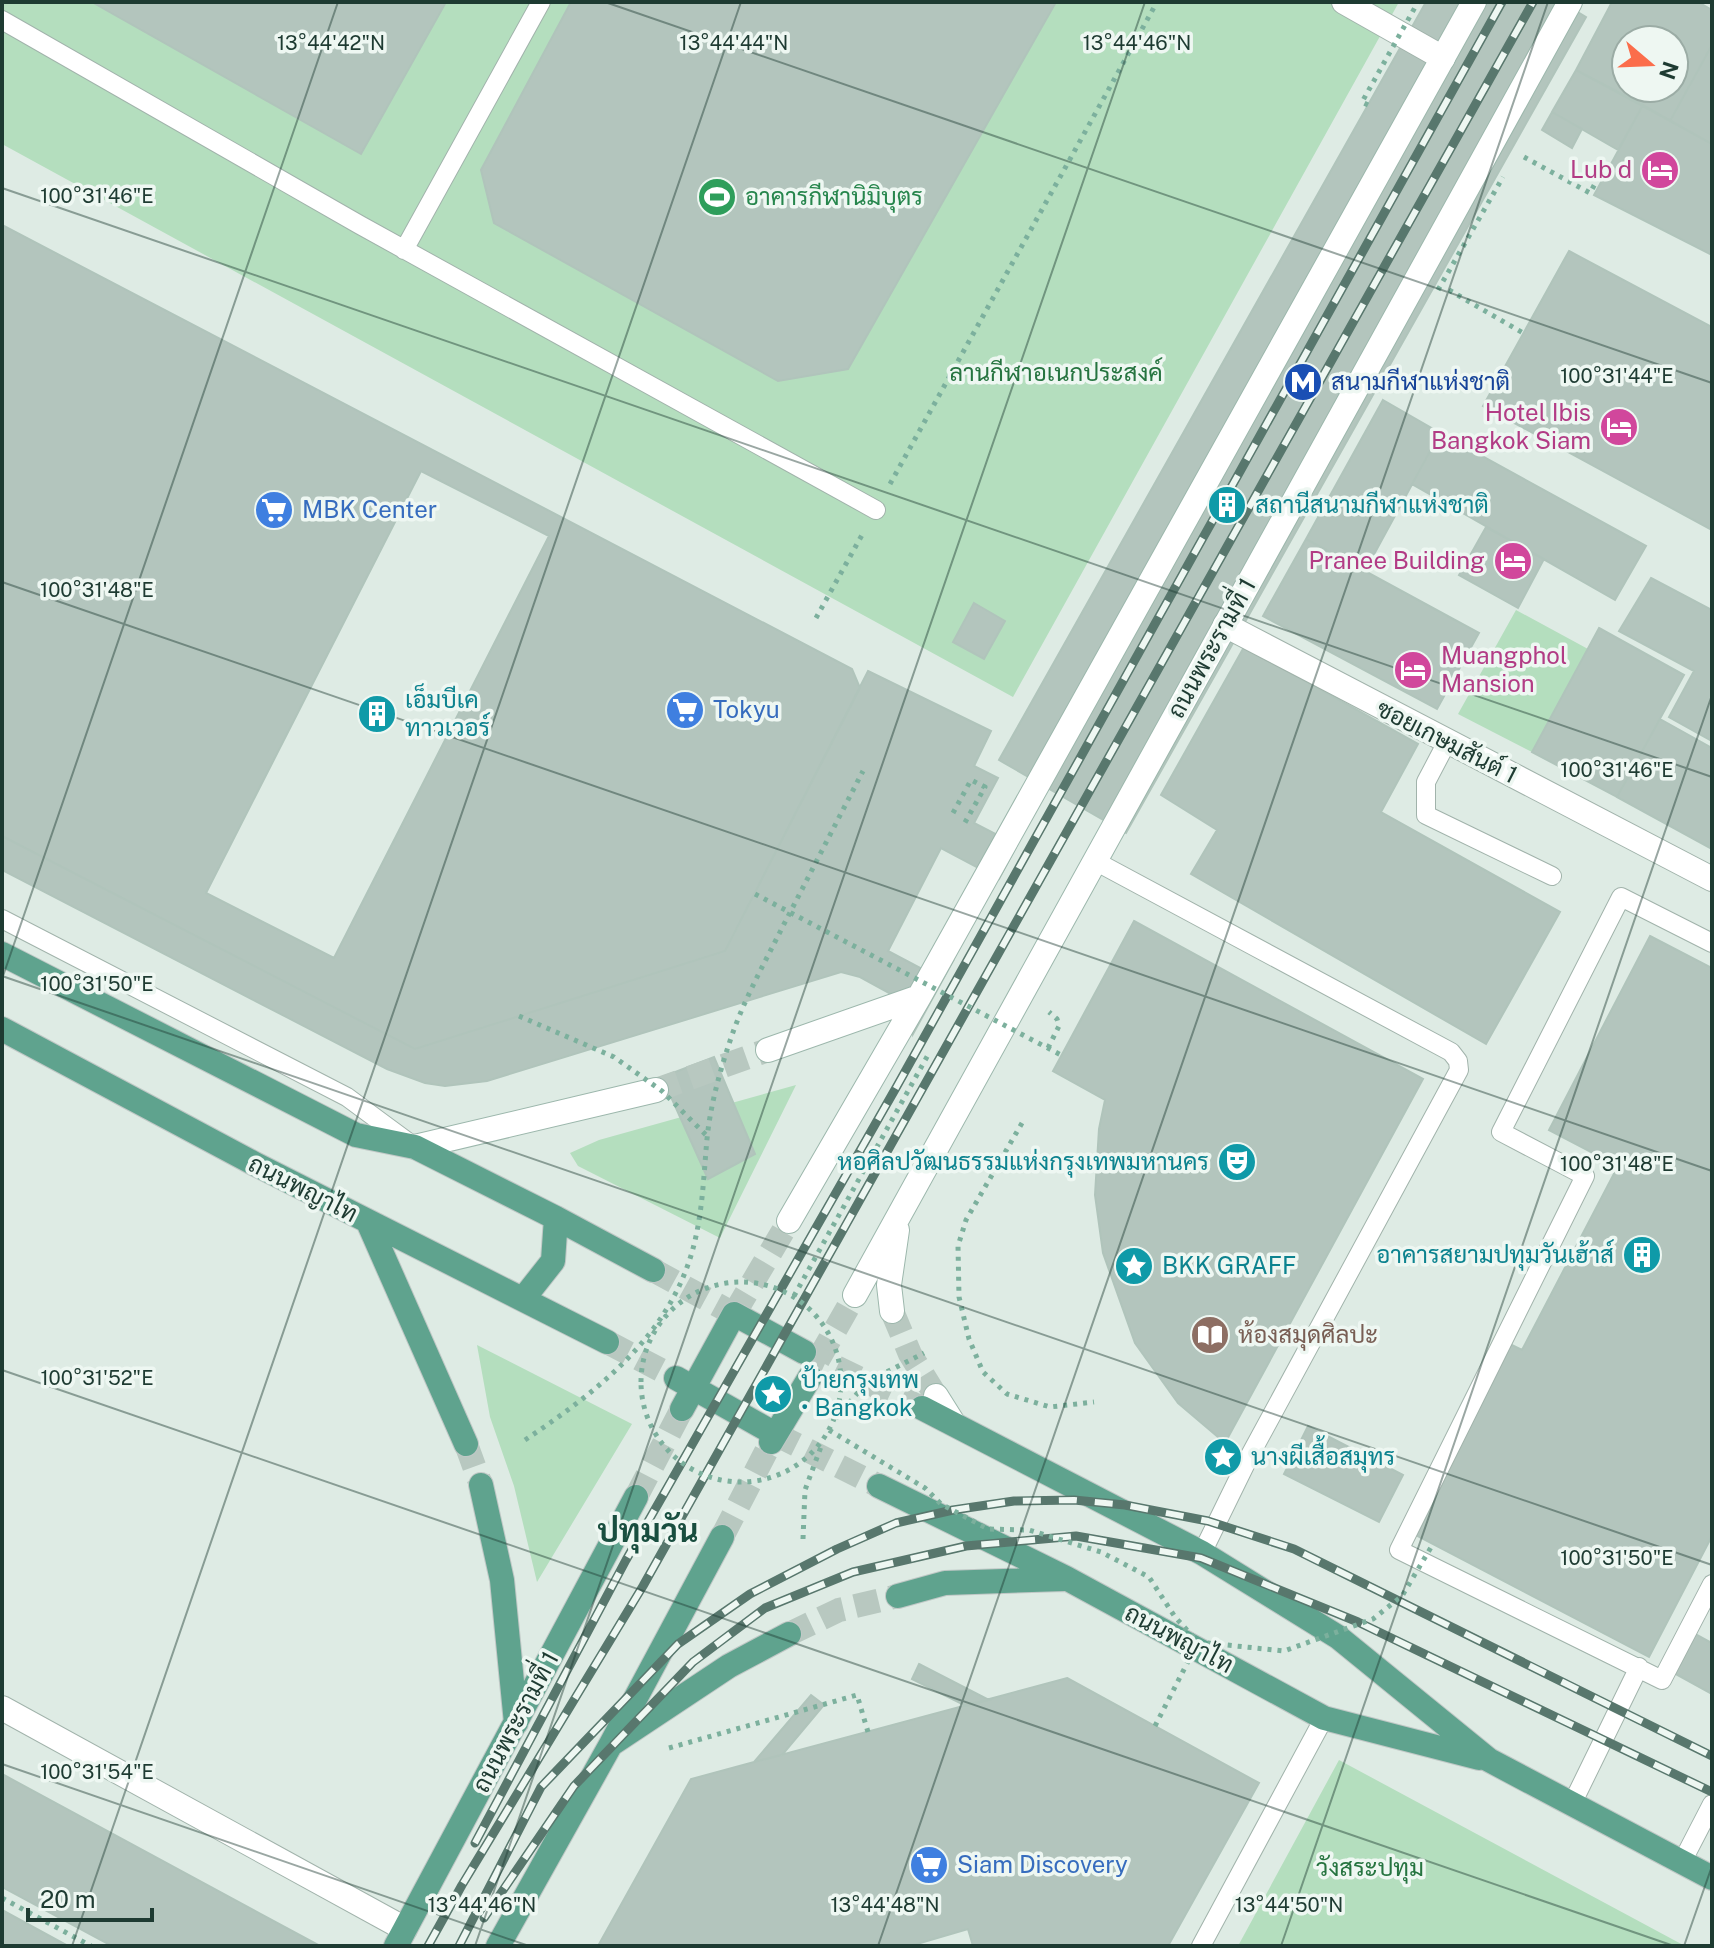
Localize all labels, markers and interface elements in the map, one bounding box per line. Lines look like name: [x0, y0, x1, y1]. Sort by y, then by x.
north arrow: [1610, 24, 1690, 104]
text: 13°44'42"N: [277, 31, 385, 55]
text: 13°44'44"N: [680, 31, 788, 55]
text: 13°44'46"N: [1083, 31, 1191, 55]
text: N: [1654, 58, 1684, 83]
hotel icon: Lub d: [1639, 149, 1681, 191]
place label: Lub d: [1570, 155, 1632, 183]
sports icon: อาคารกีฬานิมิบุตร: [696, 176, 738, 218]
place label: อาคารกีฬานิมิบุตร: [745, 182, 923, 213]
text: 100°31'46"E: [40, 184, 154, 208]
park label: ลานกีฬาอเนกประสงค์: [949, 357, 1163, 386]
metro station icon: สนามกีฬาแห่งชาติ: [1282, 361, 1324, 403]
text: 100°31'44"E: [1560, 364, 1674, 388]
place label: สนามกีฬาแห่งชาติ: [1331, 367, 1510, 395]
place label: Hotel Ibis Bangkok Siam: [1431, 398, 1591, 454]
hotel icon: Hotel Ibis Bangkok Siam: [1598, 406, 1640, 448]
building icon: สถานีสนามกีฬาแห่งชาติ: [1206, 484, 1248, 526]
supermarket icon: MBK Center: [253, 489, 295, 531]
place label: สถานีสนามกีฬาแห่งชาติ: [1255, 490, 1489, 518]
place label: MBK Center: [302, 495, 437, 523]
hotel icon: Pranee Building: [1492, 540, 1534, 582]
place label: Pranee Building: [1308, 546, 1485, 574]
street label: ถนนพระรามที่ 1: [1156, 570, 1261, 722]
text: 100°31'48"E: [40, 578, 154, 602]
place label: Muangphol Mansion: [1441, 641, 1567, 697]
hotel icon: Muangphol Mansion: [1392, 649, 1434, 691]
place label: เอ็มบีเค ทาวเวอร์: [405, 683, 490, 741]
supermarket icon: Tokyu: [664, 689, 706, 731]
building icon: เอ็มบีเค ทาวเวอร์: [356, 693, 398, 735]
street label: ซอยเกษมสันต์ 1: [1372, 693, 1523, 789]
place label: Tokyu: [713, 695, 780, 723]
text: 100°31'46"E: [1560, 758, 1674, 782]
text: 100°31'50"E: [40, 972, 154, 996]
theatre icon: หอศิลปวัฒนธรรมแห่งกรุงเทพมหานคร: [1216, 1141, 1258, 1183]
place label: หอศิลปวัฒนธรรมแห่งกรุงเทพมหานคร: [837, 1147, 1209, 1178]
street label: ถนนพญาไท: [244, 1148, 363, 1228]
text: 100°31'48"E: [1560, 1152, 1674, 1176]
building icon: อาคารสยามปทุมวันเฮ้าส์: [1621, 1234, 1663, 1276]
place label: อาคารสยามปทุมวันเฮ้าส์: [1376, 1239, 1614, 1271]
place icon: BKK GRAFF: [1113, 1245, 1155, 1287]
place label: BKK GRAFF: [1162, 1251, 1296, 1279]
library icon: ห้องสมุดศิลปะ: [1189, 1314, 1231, 1356]
place label: ห้องสมุดศิลปะ: [1238, 1320, 1378, 1351]
place label: ป้ายกรุงเทพ • Bangkok: [801, 1365, 919, 1421]
text: 100°31'52"E: [40, 1366, 154, 1390]
place icon: ป้ายกรุงเทพ • Bangkok: [752, 1373, 794, 1415]
place label: นางผีเสื้อสมุทร: [1251, 1435, 1395, 1473]
place icon: นางผีเสื้อสมุทร: [1202, 1436, 1244, 1478]
district label: ปทุมวัน: [597, 1512, 699, 1554]
text: 100°31'50"E: [1560, 1546, 1674, 1570]
street label: ถนนพญาไท: [1120, 1597, 1239, 1679]
street label: ถนนพระรามที่ 1: [461, 1643, 564, 1797]
text: 100°31'54"E: [40, 1760, 154, 1784]
supermarket icon: Siam Discovery: [908, 1844, 950, 1886]
place label: Siam Discovery: [957, 1850, 1128, 1878]
park label: วังสระปทุม: [1316, 1853, 1424, 1884]
scale bar: [28, 1872, 152, 1922]
text: 20 m: [40, 1885, 96, 1913]
text: 13°44'46"N: [428, 1893, 536, 1917]
text: 13°44'48"N: [830, 1893, 940, 1917]
text: 13°44'50"N: [1235, 1893, 1343, 1917]

